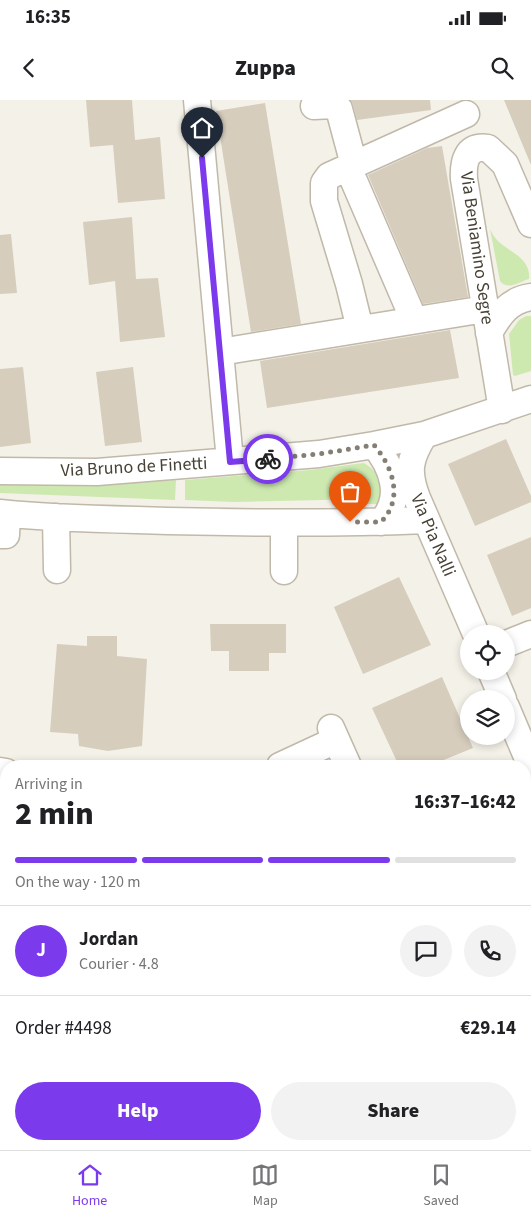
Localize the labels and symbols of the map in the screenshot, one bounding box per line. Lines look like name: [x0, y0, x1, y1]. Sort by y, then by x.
pin: [181, 107, 223, 158]
street label: Via Beniamino Segre: [454, 170, 500, 326]
courier: [243, 434, 293, 484]
street label: Via Bruno de Finetti: [60, 451, 208, 483]
pin: [329, 471, 371, 522]
street label: Via Pia Nalli: [404, 490, 462, 580]

